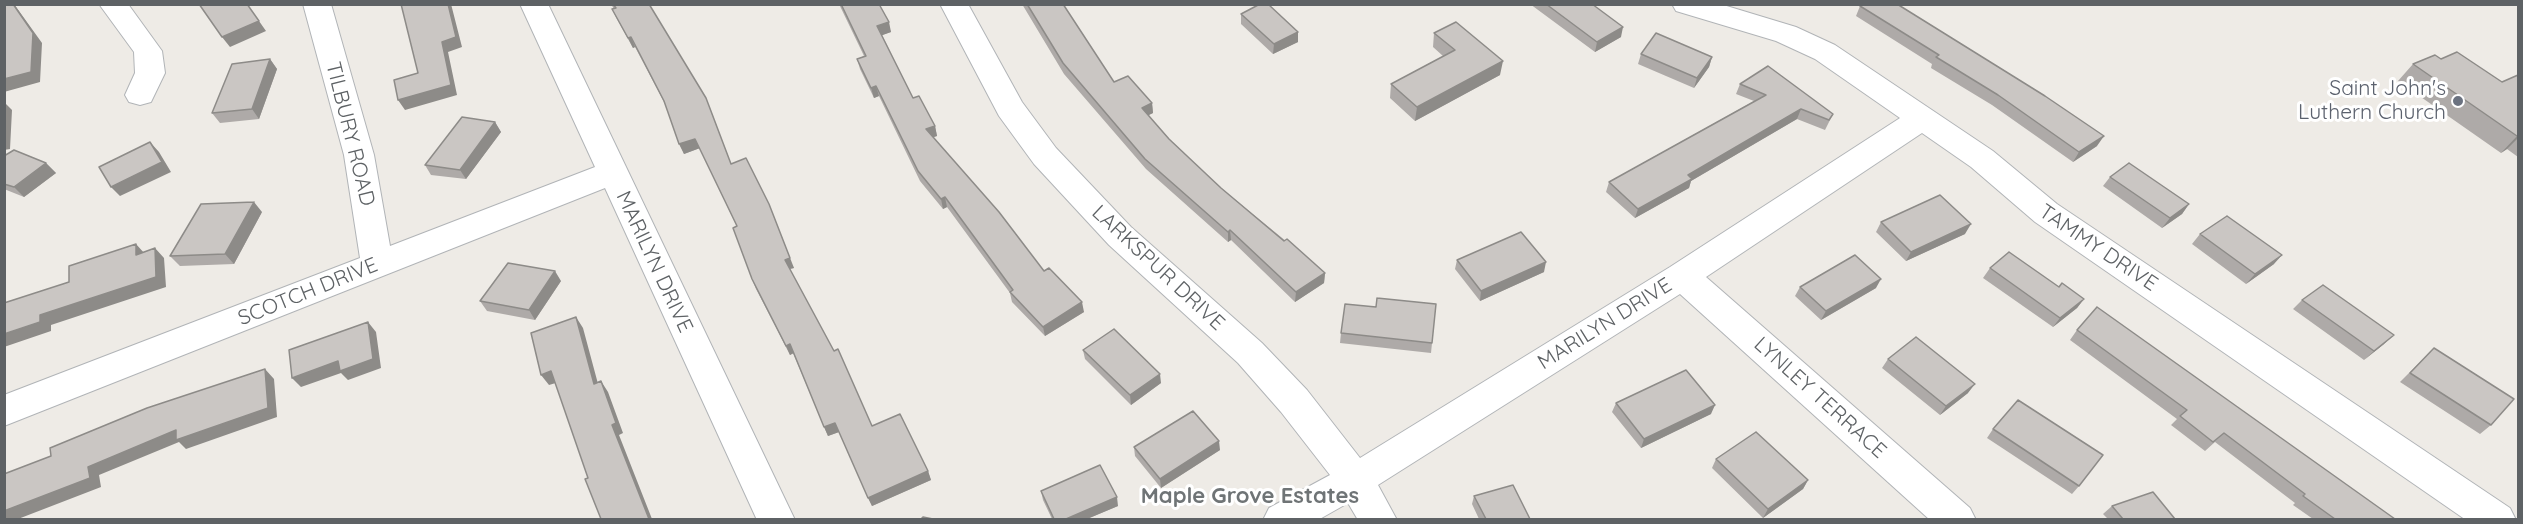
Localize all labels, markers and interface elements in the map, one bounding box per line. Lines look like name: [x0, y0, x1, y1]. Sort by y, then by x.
street label: TILBURY ROAD: [320, 59, 380, 209]
place label: Saint John's Luthern Church: [2298, 76, 2446, 126]
marker: Saint John's Luthern Church: [2451, 94, 2465, 108]
street label: MARILYN DRIVE: [610, 187, 698, 337]
street label: TAMMY DRIVE: [2034, 199, 2162, 297]
street label: LARKSPUR DRIVE: [1086, 200, 1230, 336]
street label: SCOTCH DRIVE: [235, 253, 381, 331]
street label: MARILYN DRIVE: [1533, 273, 1677, 375]
street label: LYNLEY TERRACE: [1749, 332, 1891, 464]
district label: Maple Grove Estates: [1141, 483, 1359, 509]

